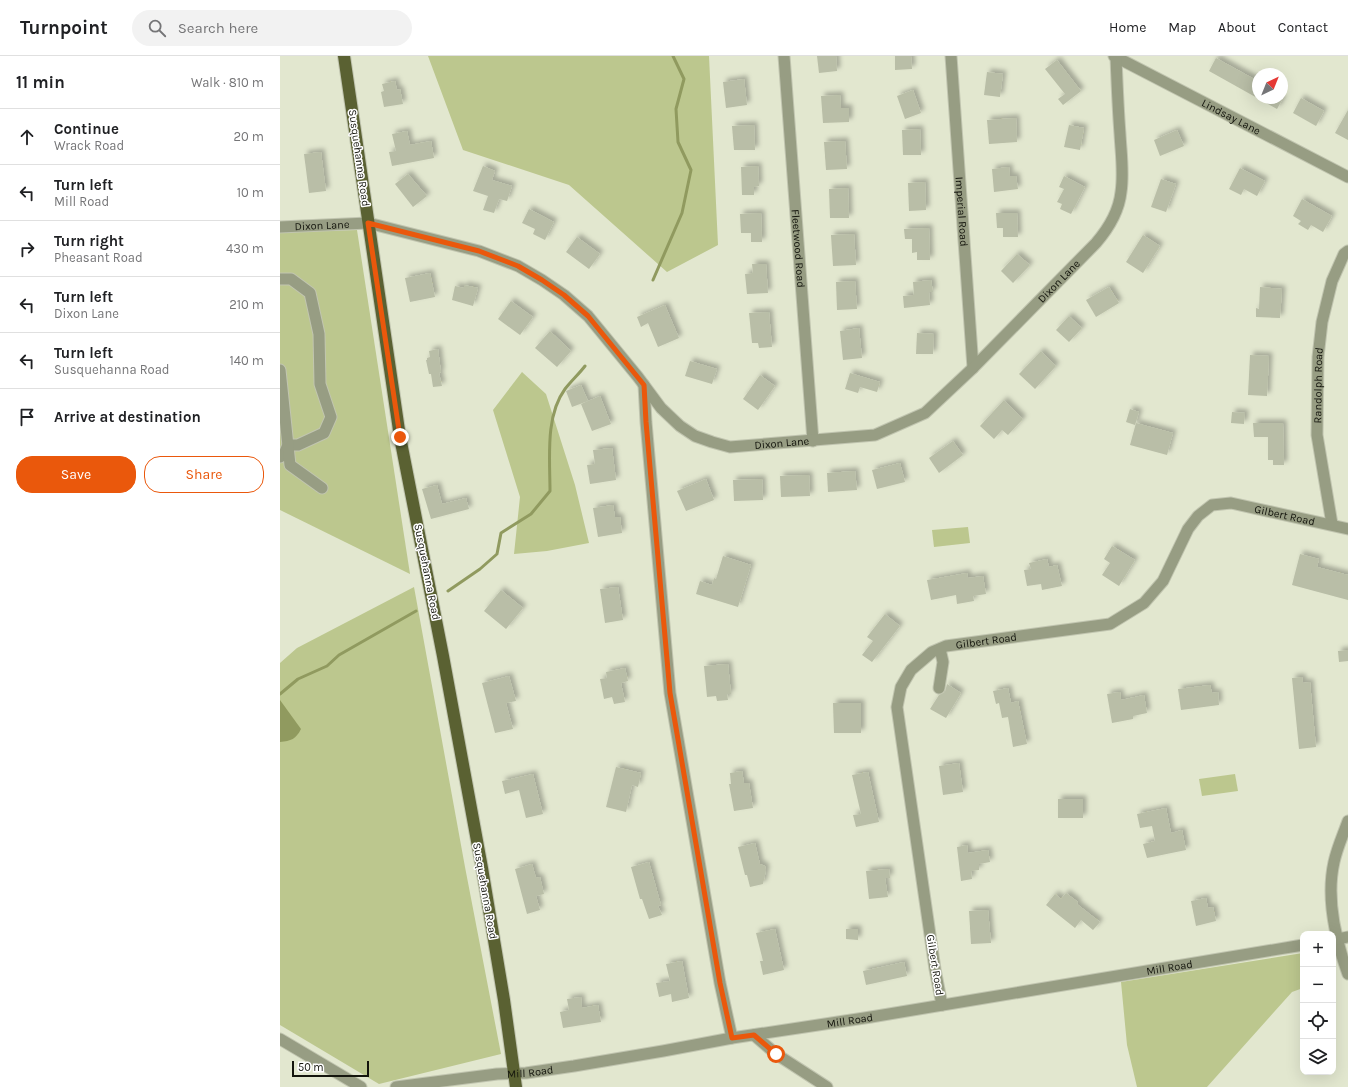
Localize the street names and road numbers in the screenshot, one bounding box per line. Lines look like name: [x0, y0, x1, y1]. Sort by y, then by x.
street label: Lindsay Lane: [1200, 96, 1263, 137]
street label: Susquehanna Road: [346, 109, 372, 207]
street label: Imperial Road: [953, 176, 971, 247]
street label: Fleetwood Road: [789, 209, 808, 288]
street label: Dixon Lane: [294, 217, 350, 233]
street label: Dixon Lane: [1035, 257, 1083, 305]
street label: Randolph Road: [1311, 347, 1326, 423]
street label: Dixon Lane: [754, 434, 810, 451]
street label: Gilbert Road: [1253, 502, 1316, 528]
street label: Susquehanna Road: [411, 523, 443, 621]
street label: Gilbert Road: [955, 630, 1018, 651]
street label: Susquehanna Road: [470, 842, 500, 940]
street label: Gilbert Road: [924, 934, 946, 996]
street label: Mill Road: [1145, 957, 1194, 978]
street label: Mill Road: [826, 1010, 874, 1030]
street label: Mill Road: [507, 1063, 554, 1080]

